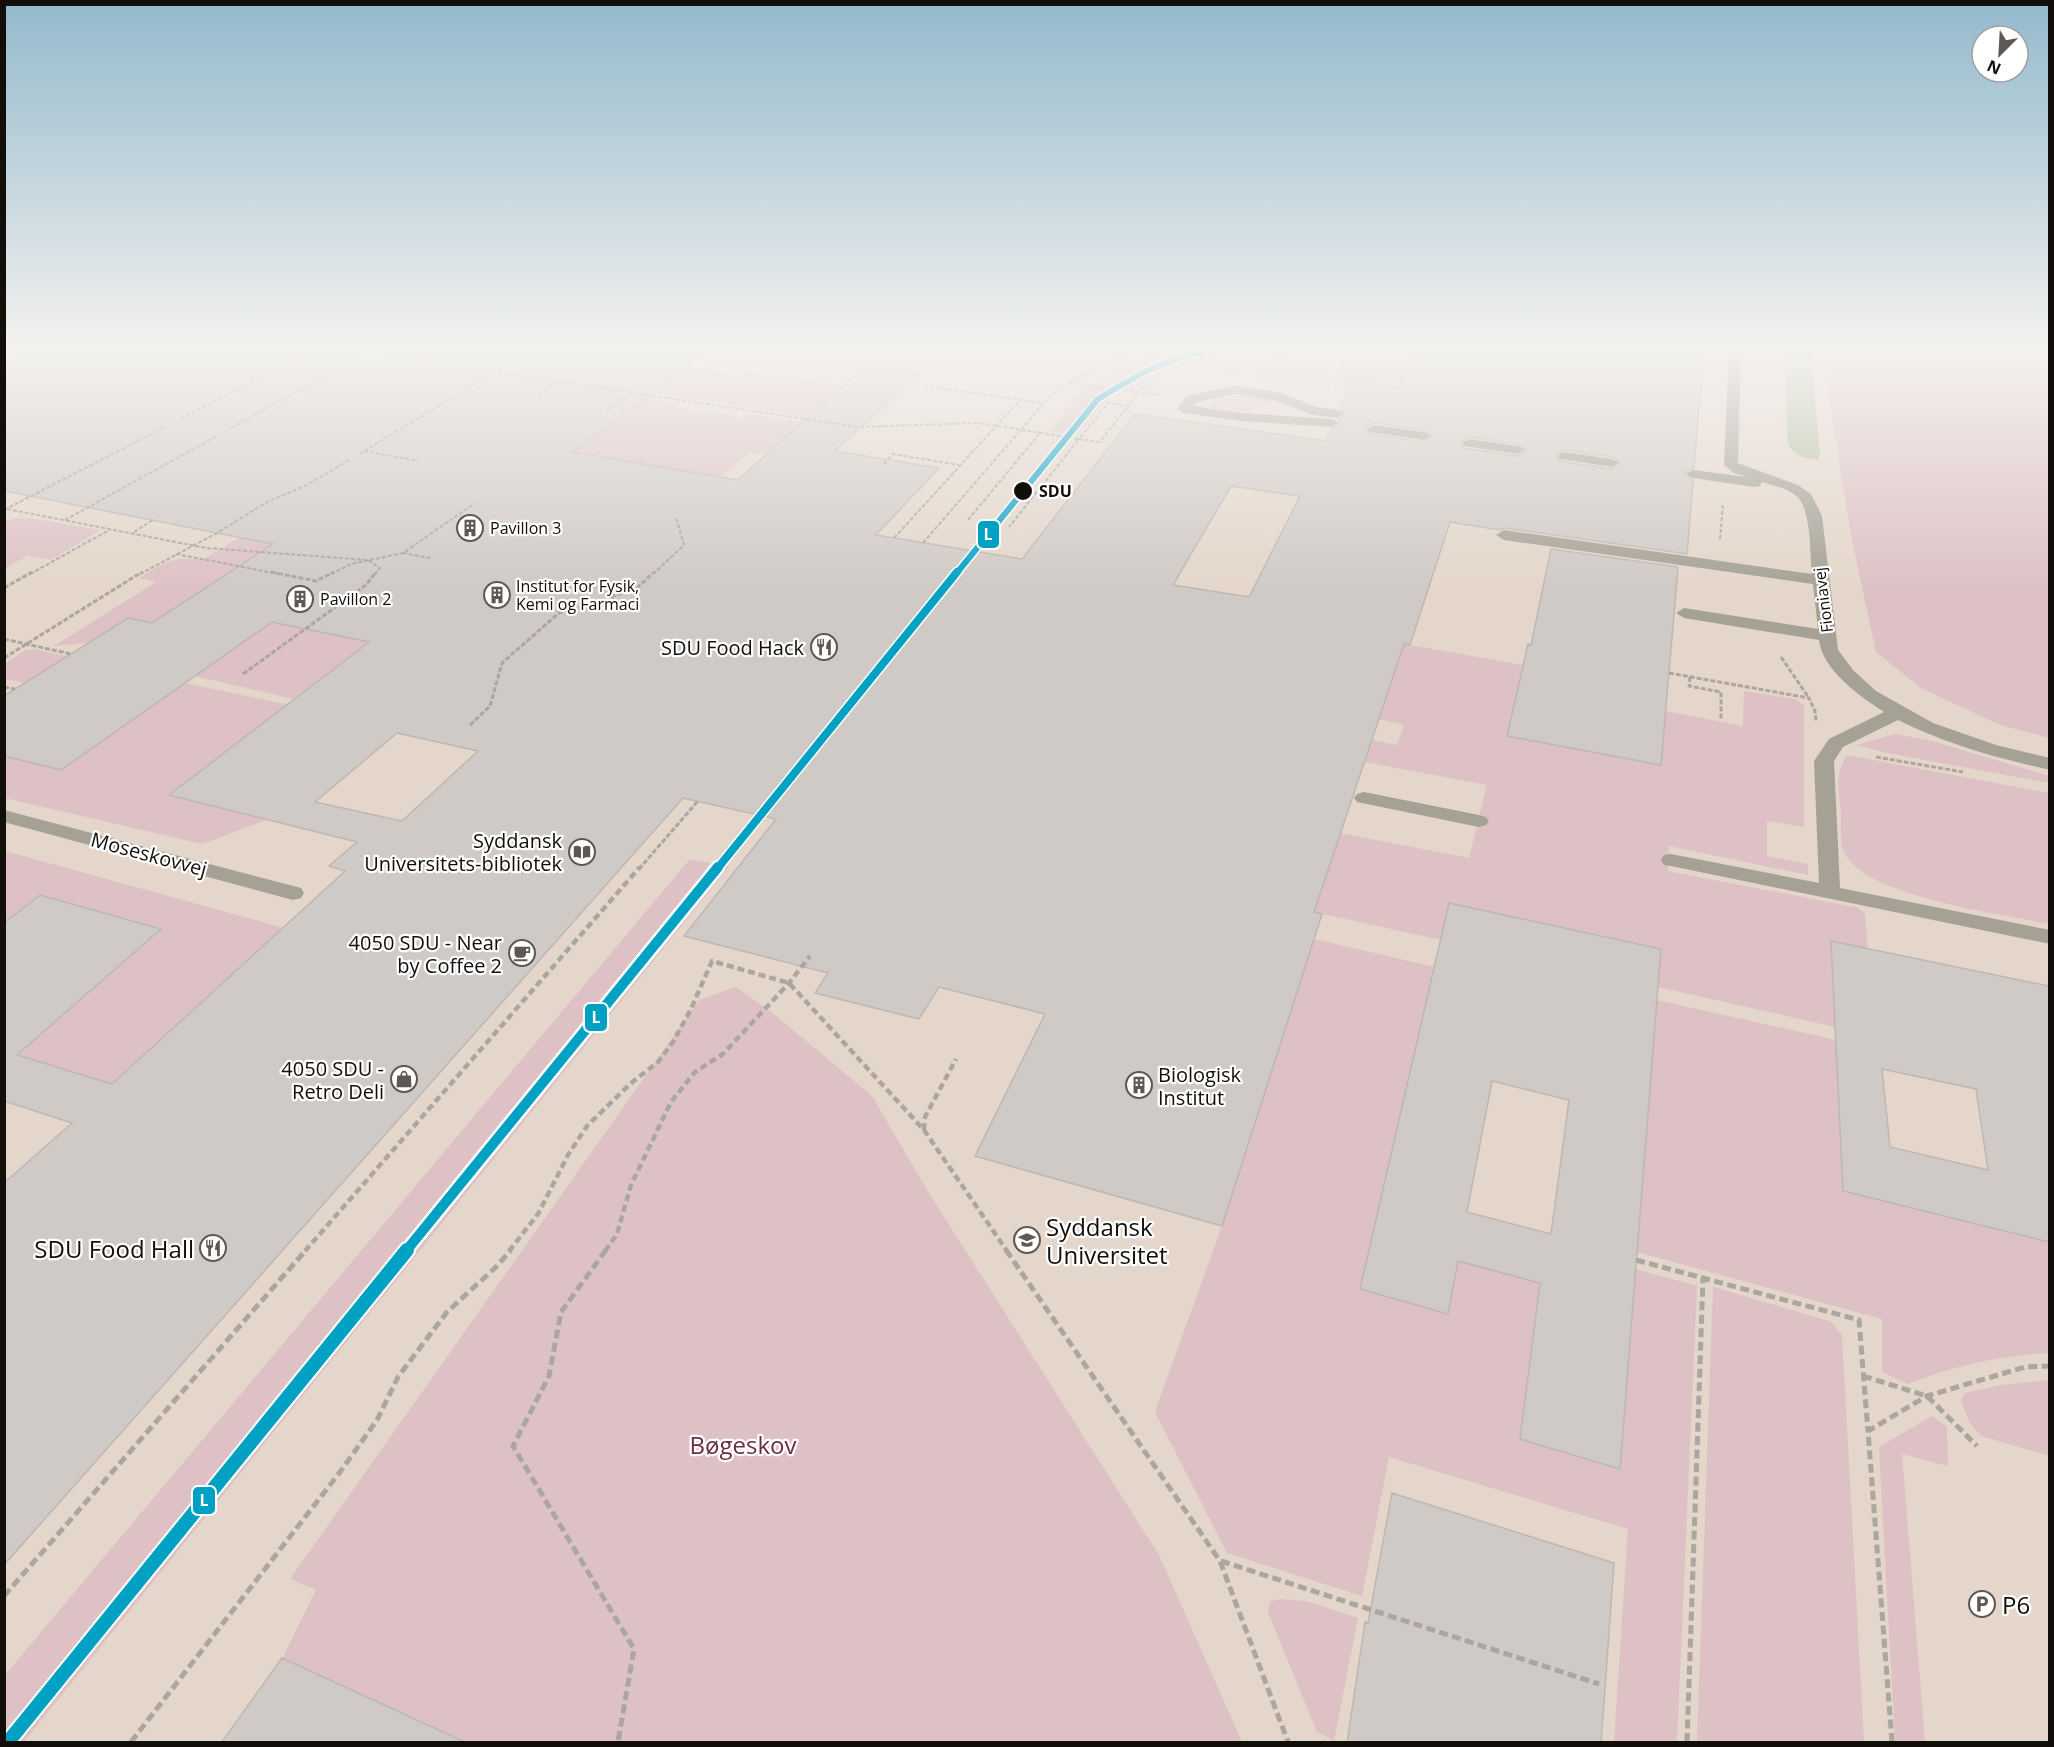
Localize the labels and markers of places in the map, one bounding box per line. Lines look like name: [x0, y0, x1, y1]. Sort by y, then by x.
marker: SDU: [1012, 480, 1034, 502]
place label: SDU: [1039, 480, 1072, 502]
building icon: Pavillon 3: [455, 513, 485, 543]
place label: Pavillon 3: [490, 517, 561, 539]
place label: Institut for Fysik, Kemi og Farmaci: [516, 575, 639, 615]
building icon: Institut for Fysik, Kemi og Farmaci: [482, 580, 512, 610]
building icon: Pavillon 2: [285, 584, 315, 614]
place label: Pavillon 2: [320, 588, 391, 610]
restaurant icon: SDU Food Hack: [809, 632, 839, 662]
place label: SDU Food Hack: [661, 634, 804, 661]
place label: Syddansk Universitets-bibliotek: [364, 827, 562, 877]
library icon: Syddansk Universitets-bibliotek: [567, 837, 597, 867]
place label: 4050 SDU - Near by Coffee 2: [349, 929, 502, 979]
cafe icon: 4050 SDU - Near by Coffee 2: [507, 938, 537, 968]
place label: 4050 SDU - Retro Deli: [281, 1055, 384, 1105]
place label: Biologisk Institut: [1158, 1061, 1242, 1111]
shop icon: 4050 SDU - Retro Deli: [389, 1064, 419, 1094]
building icon: Biologisk Institut: [1124, 1070, 1154, 1100]
place label: Syddansk Universitet: [1046, 1210, 1168, 1271]
school or university icon: Syddansk Universitet: [1012, 1225, 1042, 1255]
place label: SDU Food Hall: [34, 1232, 194, 1265]
restaurant icon: SDU Food Hall: [198, 1233, 228, 1263]
place label: P6: [2002, 1588, 2030, 1621]
parking icon: P6: [1967, 1589, 1997, 1619]

